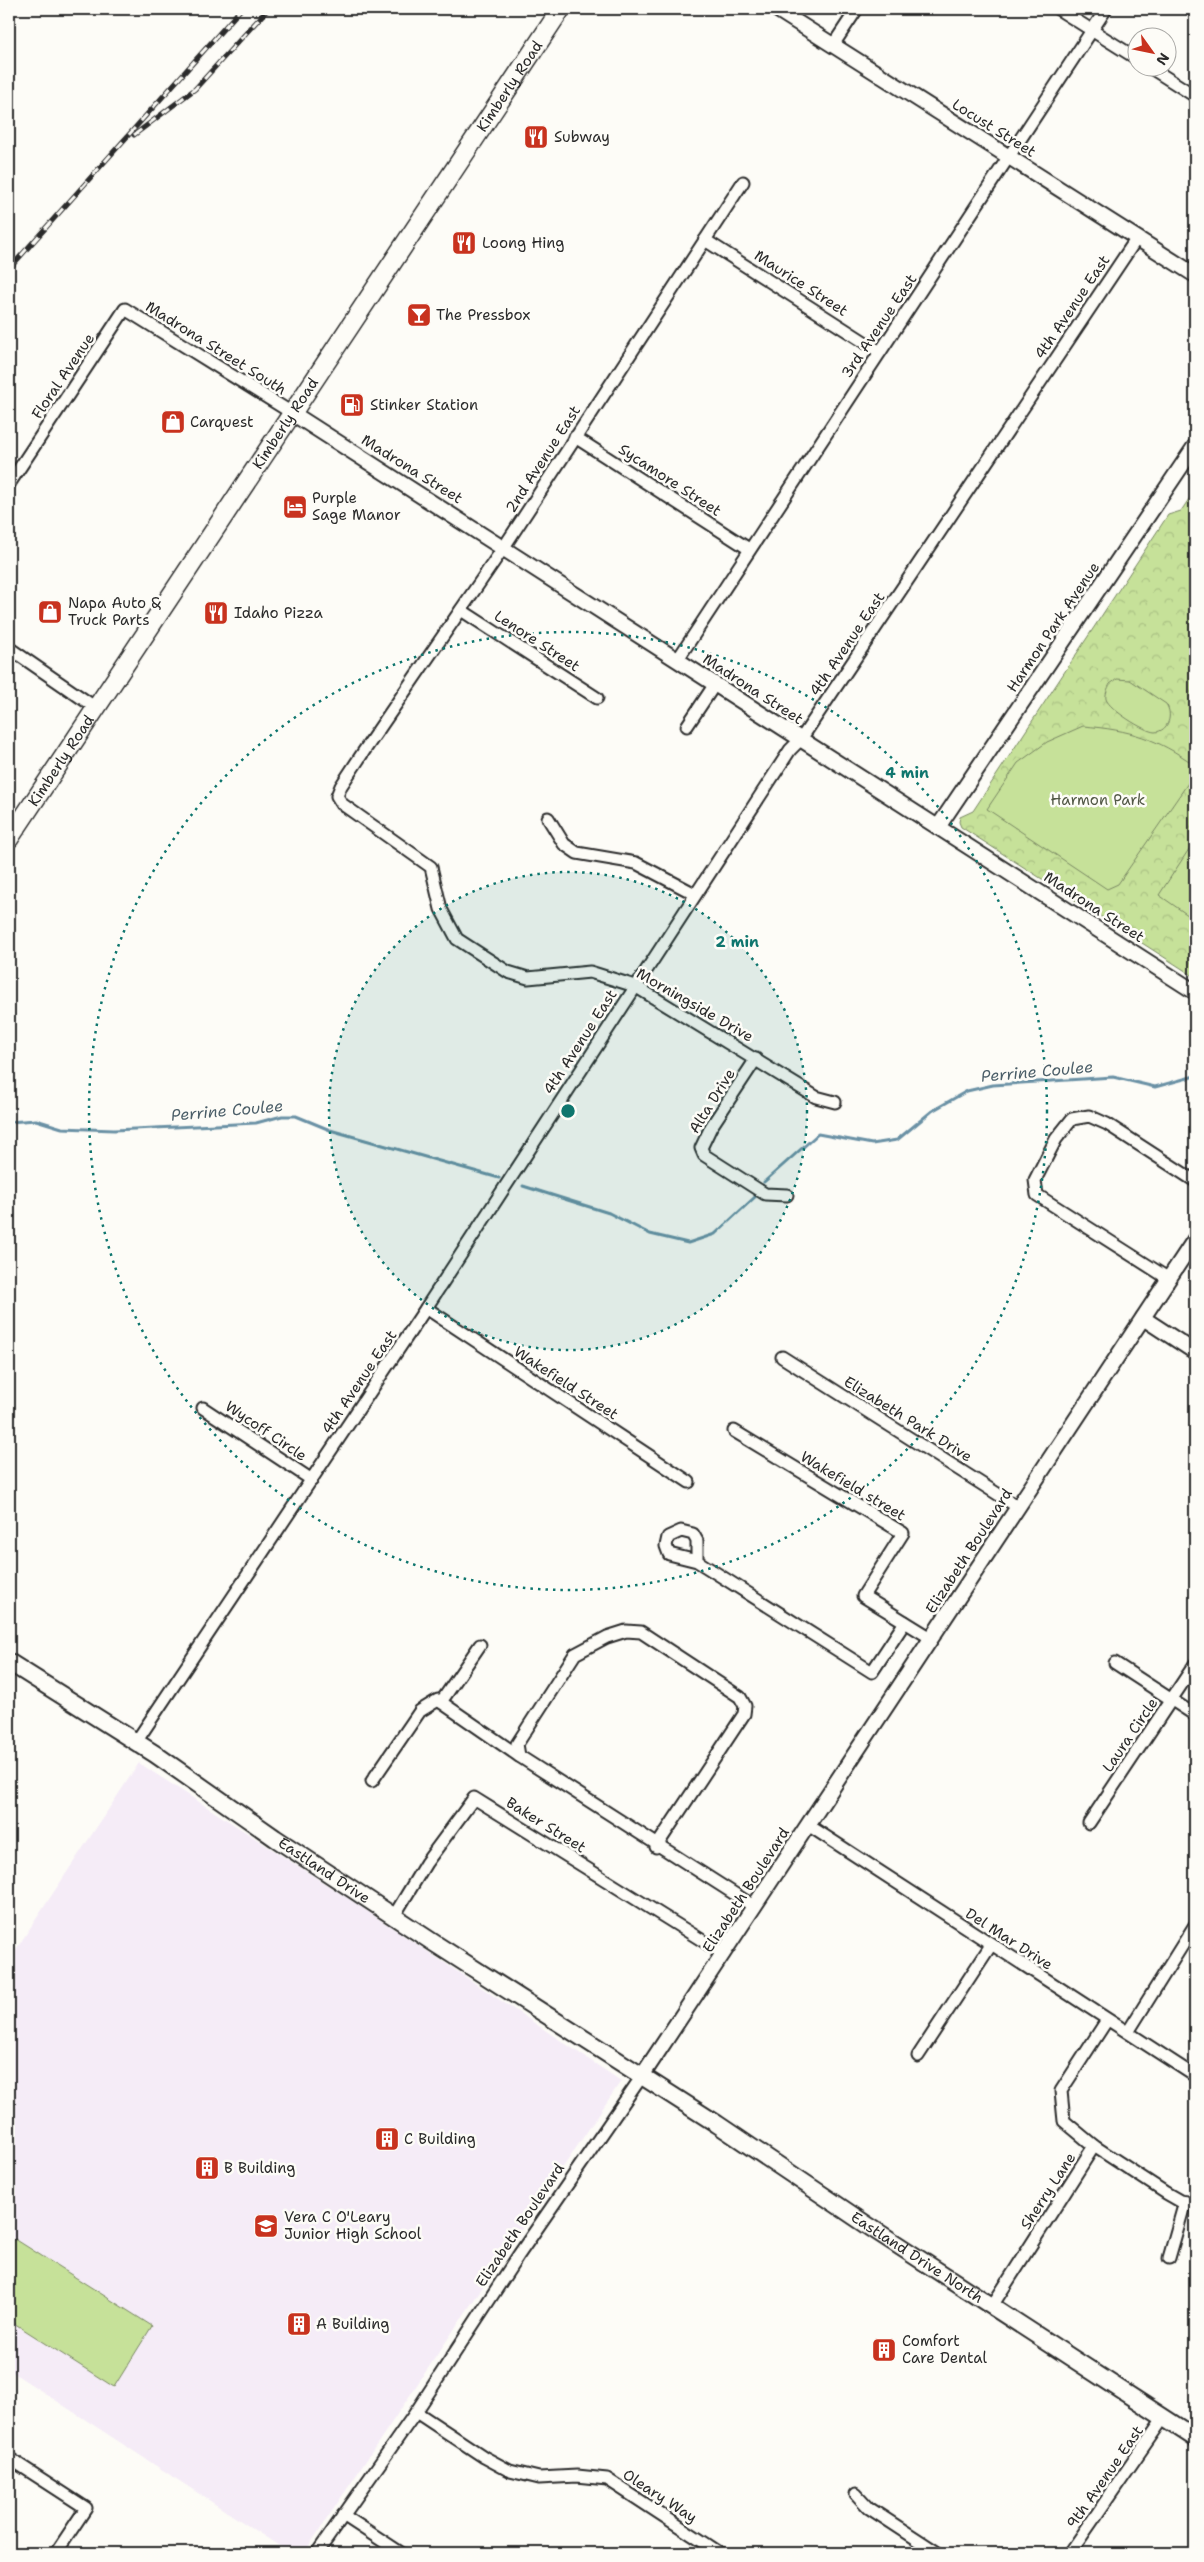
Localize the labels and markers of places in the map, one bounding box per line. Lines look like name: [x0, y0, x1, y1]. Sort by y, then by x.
restaurant icon: Subway: [523, 124, 549, 150]
place label: Subway: [554, 127, 610, 147]
restaurant icon: Loong Hing: [451, 230, 477, 256]
place label: Loong Hing: [482, 233, 564, 253]
bar icon: The Pressbox: [406, 302, 432, 328]
place label: The Pressbox: [436, 305, 531, 325]
fuel station icon: Stinker Station: [339, 392, 365, 418]
place label: Stinker Station: [370, 395, 478, 415]
shop icon: Carquest: [160, 409, 186, 435]
place label: Carquest: [190, 412, 254, 432]
place label: Purple Sage Manor: [312, 488, 401, 525]
hotel icon: Purple Sage Manor: [282, 494, 308, 520]
place label: Napa Auto & Truck Parts: [68, 593, 161, 630]
shop icon: Napa Auto & Truck Parts: [37, 599, 63, 625]
restaurant icon: Idaho Pizza: [203, 600, 229, 626]
place label: Idaho Pizza: [234, 603, 323, 623]
centre of rings: [559, 1102, 577, 1120]
building icon: C Building: [374, 2126, 400, 2152]
place label: C Building: [404, 2129, 476, 2149]
building icon: B Building: [194, 2155, 220, 2181]
place label: B Building: [224, 2158, 295, 2178]
place label: Vera C O'Leary Junior High School: [284, 2207, 422, 2244]
school or university icon: Vera C O'Leary Junior High School: [253, 2213, 279, 2239]
building icon: A Building: [286, 2311, 312, 2337]
place label: A Building: [316, 2314, 389, 2334]
place label: Comfort Care Dental: [902, 2331, 988, 2368]
building icon: Comfort Care Dental: [871, 2337, 897, 2363]

